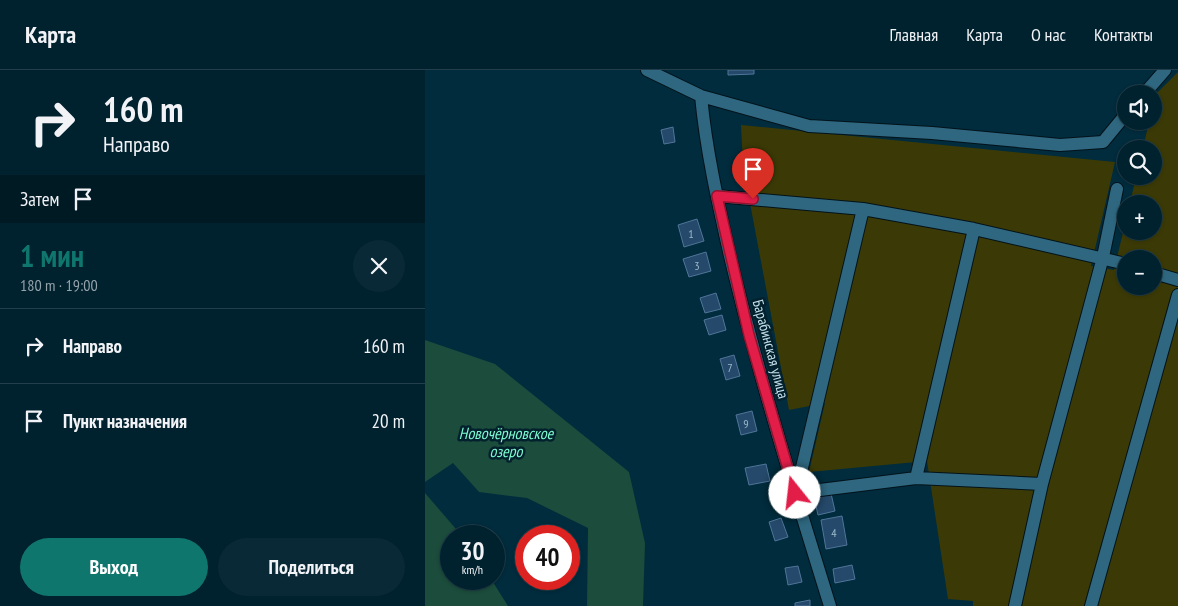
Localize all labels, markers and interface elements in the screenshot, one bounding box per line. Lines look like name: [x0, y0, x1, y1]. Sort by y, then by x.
text: Карта: [25, 19, 76, 50]
text: Главная: [890, 23, 938, 46]
text: Карта: [966, 23, 1003, 46]
text: О нас: [1031, 23, 1066, 46]
text: Контакты: [1094, 23, 1153, 46]
map controls: [1117, 85, 1162, 295]
button: sound: [1117, 85, 1162, 130]
text: 160 m: [103, 86, 184, 132]
icon: right: [20, 90, 85, 155]
text: Направо: [103, 130, 170, 158]
button: search: [1117, 140, 1162, 185]
pin: [732, 148, 774, 199]
icon: arrive: [739, 155, 767, 183]
icon: arrive: [69, 185, 97, 213]
text: Затем: [20, 187, 59, 211]
button: +: [1117, 195, 1162, 240]
house number: 1: [688, 226, 694, 241]
text: 1 мин: [20, 236, 84, 275]
button: close: [353, 240, 405, 292]
button: −: [1117, 250, 1162, 295]
house number: 3: [694, 258, 700, 273]
text: 180 m · 19:00: [20, 275, 98, 295]
street label: Барабинская улица: [749, 297, 793, 401]
icon: right: [20, 332, 48, 360]
text: Направо: [63, 334, 122, 358]
text: 160 m: [363, 334, 405, 358]
house number: 7: [727, 360, 733, 375]
icon: arrive: [20, 407, 48, 435]
text: Пункт назначения: [63, 409, 187, 433]
text: 20 m: [372, 409, 405, 433]
house number: 9: [743, 416, 749, 431]
water label: Новочёрновское озеро: [459, 423, 555, 461]
position arrow: [768, 466, 820, 518]
speed limit sign: 40: [515, 525, 580, 590]
house number: 4: [831, 525, 837, 540]
text: 30: [461, 535, 484, 567]
button: Выход: [20, 538, 208, 596]
button: Поделиться: [218, 538, 405, 596]
text: km/h: [462, 562, 483, 577]

